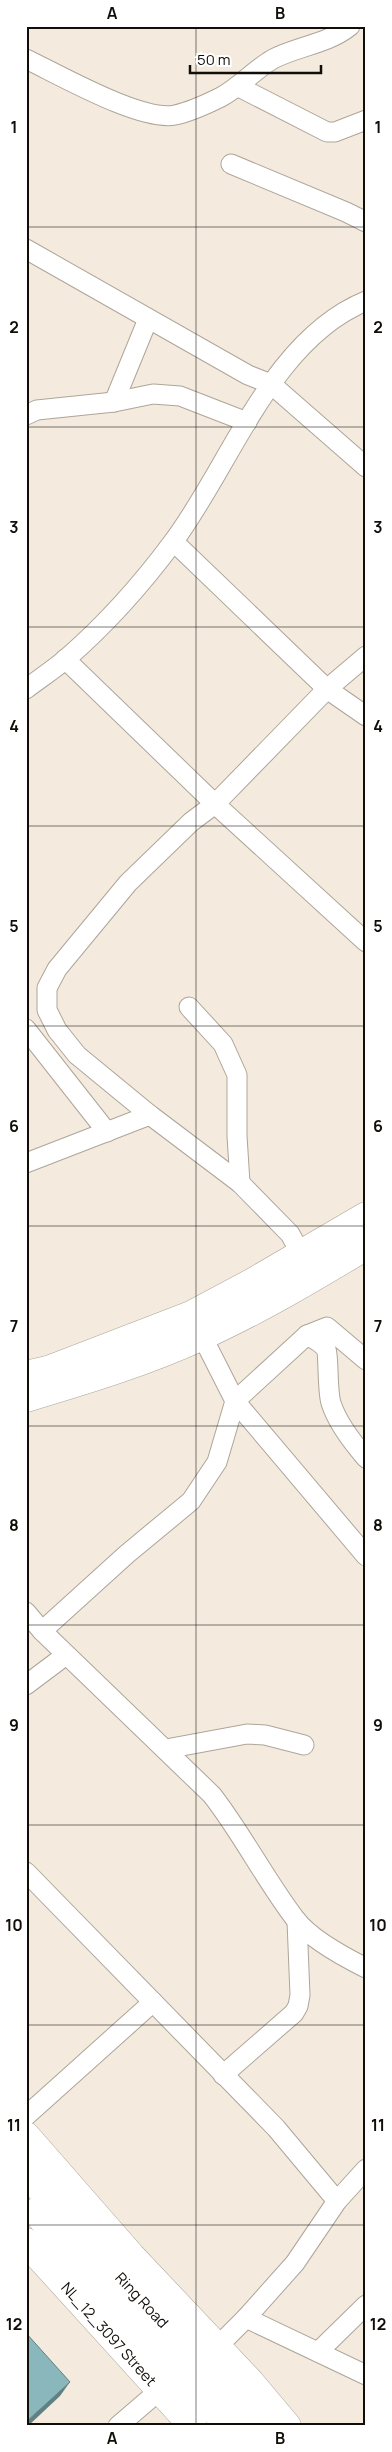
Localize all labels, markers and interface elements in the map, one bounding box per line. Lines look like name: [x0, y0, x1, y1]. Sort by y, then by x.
text: A: [107, 2, 118, 24]
text: B: [275, 2, 285, 24]
scale bar: [190, 42, 321, 74]
text: 50 m: [197, 49, 231, 70]
text: 1: [10, 116, 18, 138]
text: 1: [374, 116, 382, 138]
text: 2: [9, 316, 19, 338]
text: 2: [373, 316, 383, 338]
text: 3: [9, 516, 19, 538]
text: 3: [373, 516, 383, 538]
text: 4: [9, 715, 19, 737]
text: 4: [373, 715, 383, 737]
text: 5: [9, 915, 19, 937]
text: 5: [373, 915, 383, 937]
text: 6: [9, 1115, 19, 1137]
text: 6: [373, 1115, 383, 1137]
text: 7: [10, 1315, 18, 1337]
text: 7: [374, 1315, 382, 1337]
text: 8: [9, 1514, 19, 1536]
text: 8: [373, 1514, 383, 1536]
text: 9: [9, 1714, 19, 1736]
text: 9: [373, 1714, 383, 1736]
text: 10: [5, 1914, 23, 1936]
text: 10: [369, 1914, 387, 1936]
text: 11: [7, 2114, 21, 2136]
text: 11: [371, 2114, 385, 2136]
street label: Ring Road: [111, 2267, 173, 2333]
street label: NL_12_3097 Street: [57, 2277, 161, 2391]
text: 12: [6, 2313, 22, 2335]
text: 12: [370, 2313, 386, 2335]
text: A: [107, 2427, 118, 2449]
text: B: [275, 2427, 285, 2449]

